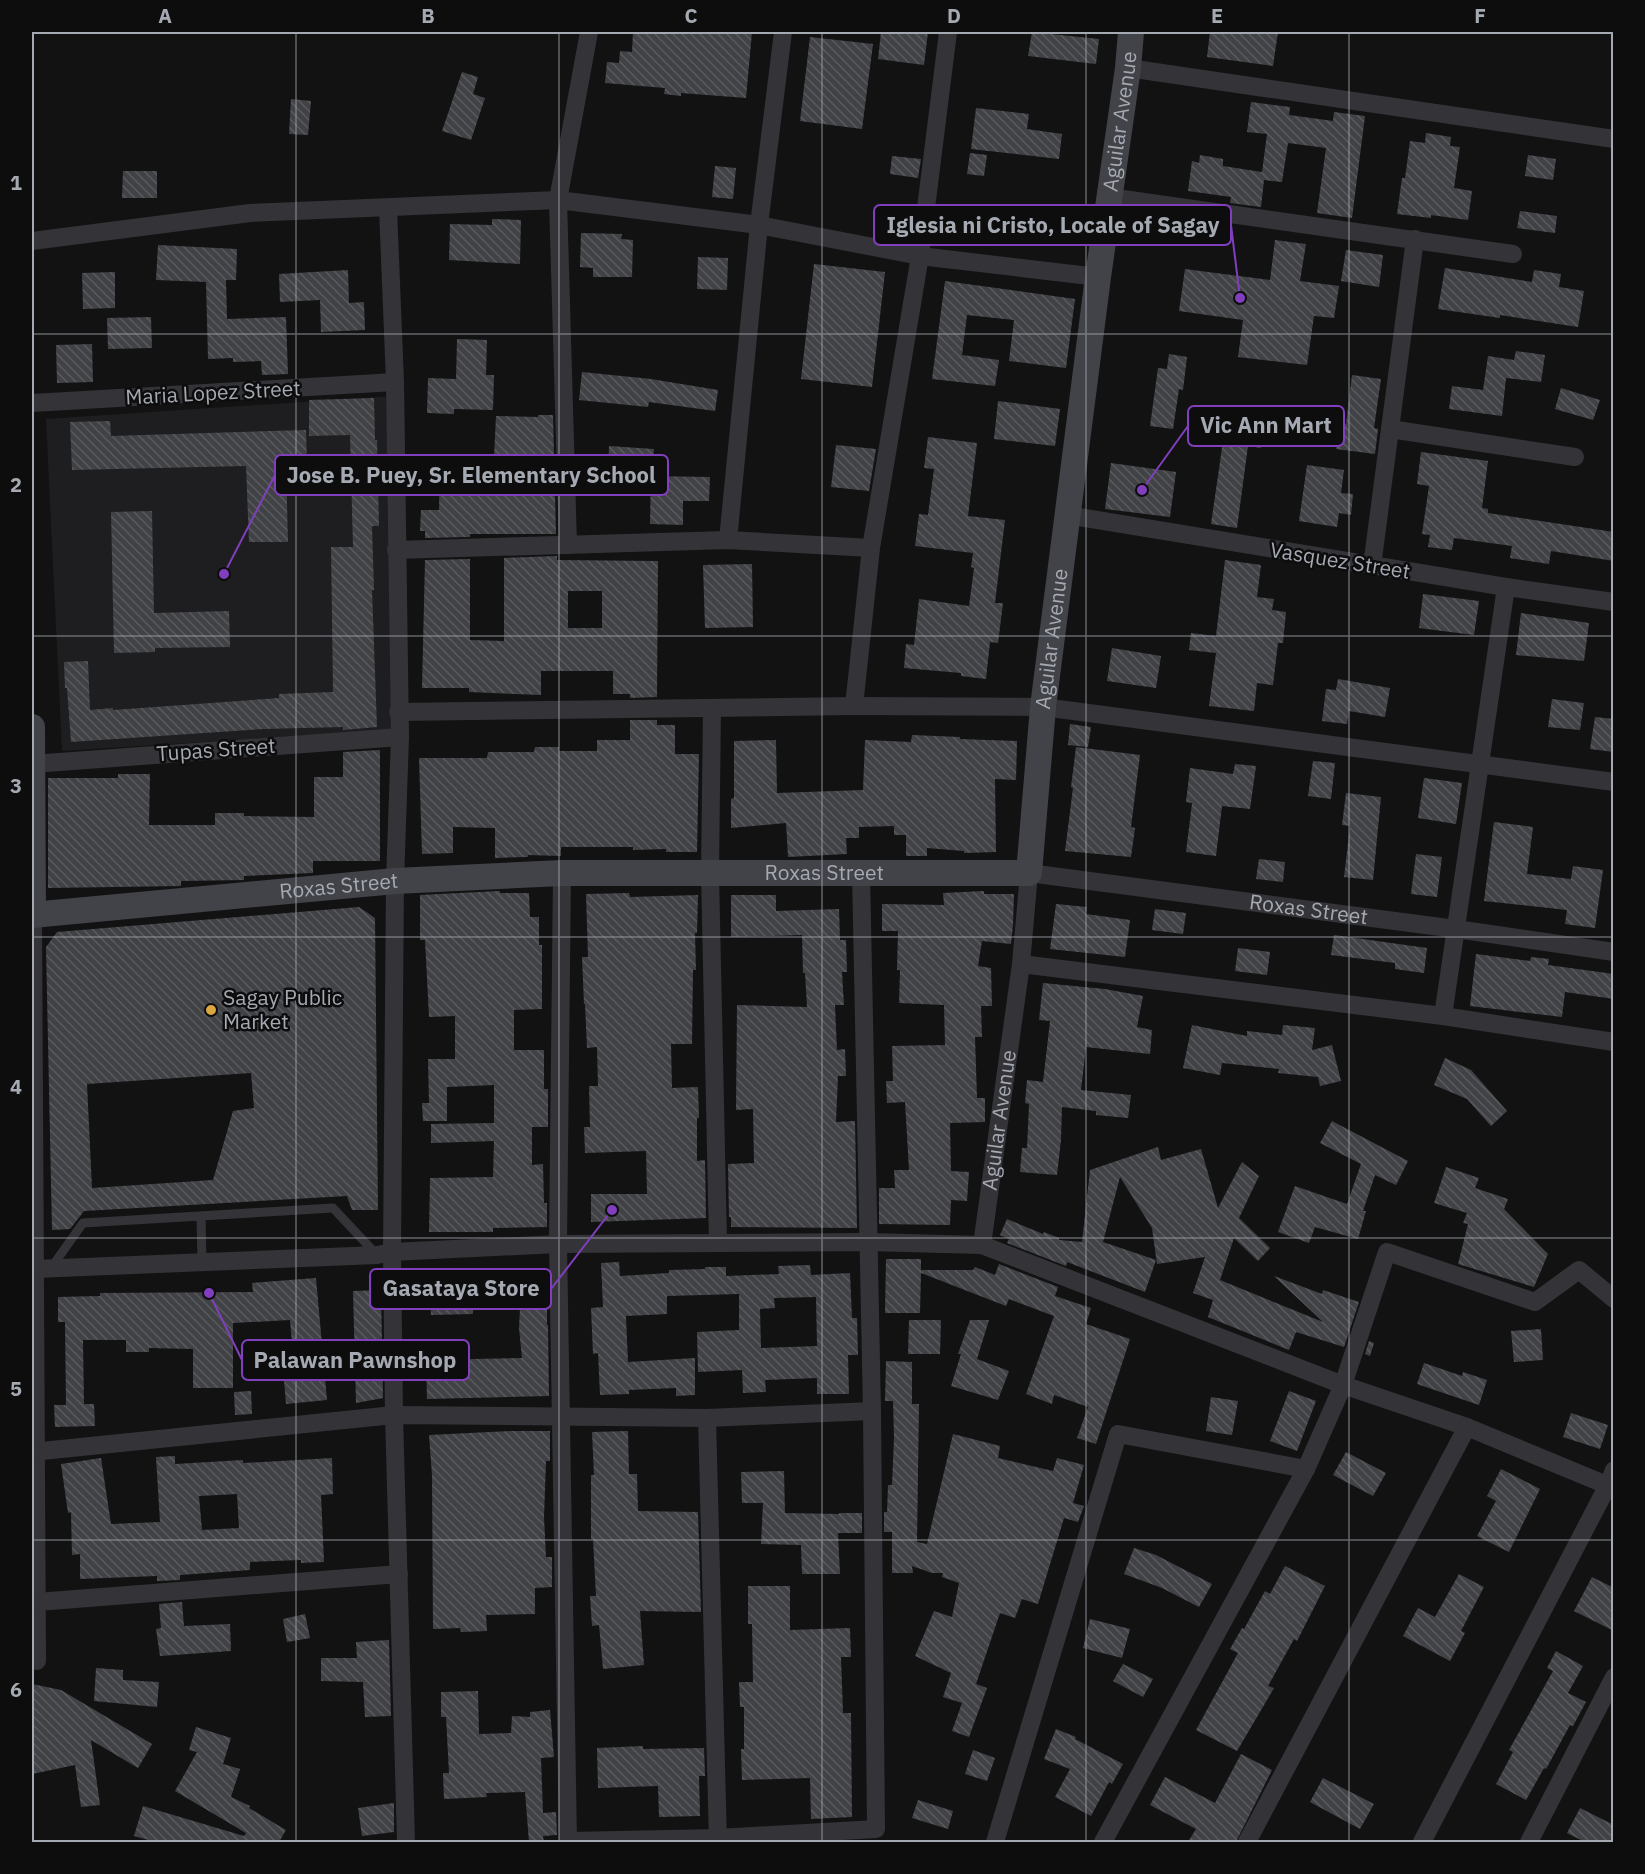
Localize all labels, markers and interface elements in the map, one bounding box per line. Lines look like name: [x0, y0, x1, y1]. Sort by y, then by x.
text: A: [158, 2, 172, 29]
text: B: [421, 2, 435, 29]
text: C: [684, 2, 698, 29]
text: D: [947, 2, 961, 29]
text: E: [1211, 2, 1223, 29]
text: F: [1474, 2, 1486, 29]
street label: Aguilar Avenue: [1095, 50, 1142, 193]
text: 1: [10, 169, 22, 196]
callout: Iglesia ni Cristo, Locale of Sagay: [874, 205, 1231, 245]
text: Iglesia ni Cristo, Locale of Sagay: [887, 210, 1220, 239]
street label: Maria Lopez Street: [125, 373, 301, 411]
callout: Vic Ann Mart: [1188, 406, 1344, 446]
text: Vic Ann Mart: [1200, 410, 1332, 439]
callout: Jose B. Puey, Sr. Elementary School: [275, 455, 668, 495]
text: Jose B. Puey, Sr. Elementary School: [286, 460, 656, 489]
text: 2: [10, 471, 22, 498]
street label: Vasquez Street: [1268, 535, 1412, 585]
street label: Aguilar Avenue: [1028, 567, 1074, 711]
street label: Tupas Street: [156, 731, 276, 767]
text: 3: [10, 772, 22, 799]
street label: Roxas Street: [765, 858, 884, 886]
street label: Roxas Street: [278, 866, 399, 905]
street label: Roxas Street: [1248, 887, 1370, 930]
place label: Sagay Public Market: [223, 983, 342, 1035]
marker: Sagay Public Market: [204, 1003, 218, 1017]
street label: Aguilar Avenue: [975, 1048, 1022, 1192]
text: 4: [10, 1073, 22, 1100]
callout: Gasataya Store: [370, 1269, 551, 1309]
text: Gasataya Store: [382, 1273, 540, 1302]
callout: Palawan Pawnshop: [242, 1340, 469, 1380]
text: Palawan Pawnshop: [254, 1345, 456, 1374]
text: 5: [10, 1375, 22, 1402]
text: 6: [10, 1676, 22, 1703]

